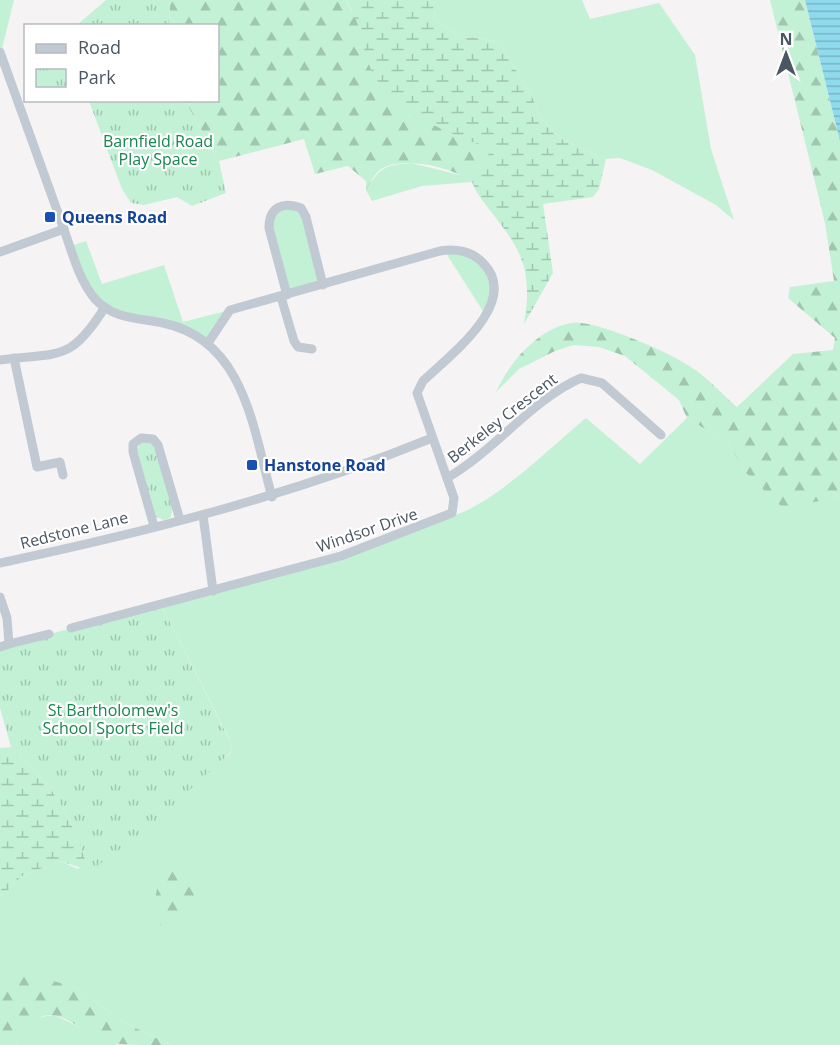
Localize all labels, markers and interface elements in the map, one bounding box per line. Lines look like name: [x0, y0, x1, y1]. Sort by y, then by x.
legend: [24, 24, 219, 102]
north arrow: [756, 24, 816, 84]
text: N: [779, 28, 793, 50]
text: Road: [78, 35, 121, 59]
text: Park: [78, 65, 116, 89]
park label: Barnfield Road Play Space: [103, 130, 213, 170]
place label: Queens Road: [62, 206, 167, 228]
marker: Queens Road: [43, 210, 57, 224]
street label: Berkeley Crescent: [442, 368, 562, 468]
place label: Hanstone Road: [264, 454, 386, 476]
marker: Hanstone Road: [245, 458, 259, 472]
street label: Windsor Drive: [314, 502, 420, 558]
street label: Redstone Lane: [18, 506, 130, 554]
park label: St Bartholomew's School Sports Field: [42, 699, 184, 739]

